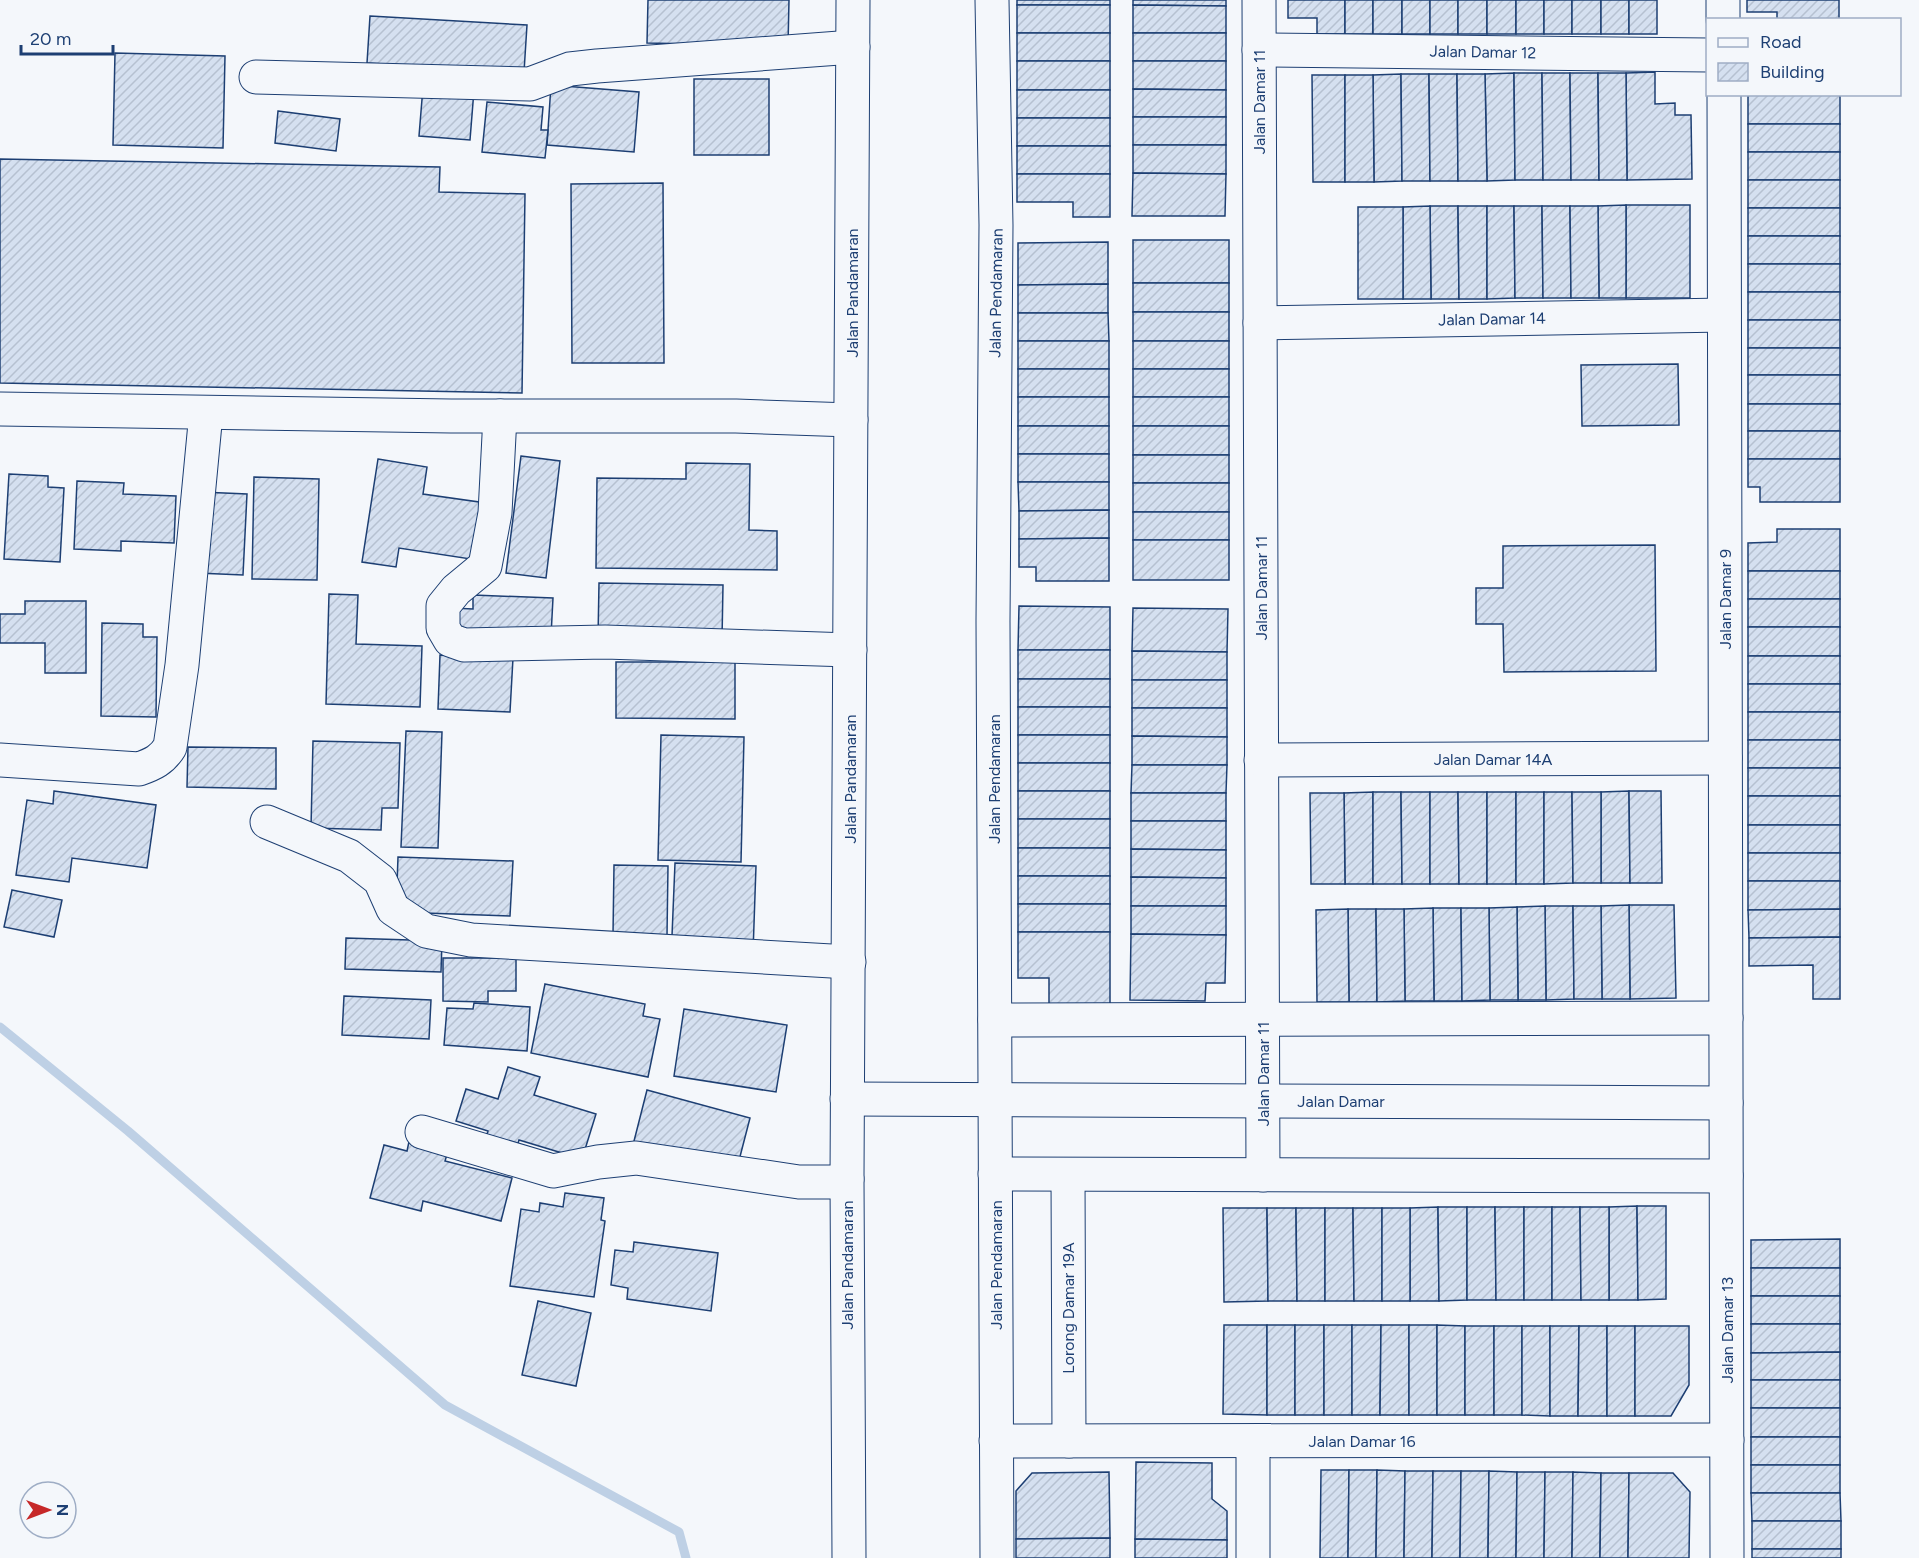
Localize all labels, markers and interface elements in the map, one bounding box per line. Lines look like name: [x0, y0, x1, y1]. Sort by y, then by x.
scale bar: [21, 18, 112, 56]
legend: [1706, 18, 1901, 96]
text: 20 m: [30, 28, 71, 50]
text: Road: [1760, 31, 1801, 53]
street label: Jalan Damar 12: [1429, 42, 1537, 62]
street label: Jalan Damar 11: [1250, 50, 1269, 154]
text: Building: [1760, 61, 1825, 83]
street label: Jalan Pandamaran: [843, 228, 862, 357]
street label: Jalan Pendamaran: [985, 228, 1007, 358]
street label: Jalan Damar 14: [1438, 309, 1546, 329]
street label: Jalan Damar 11: [1252, 536, 1271, 640]
street label: Jalan Damar 9: [1716, 549, 1735, 649]
street label: Jalan Pandamaran: [841, 714, 860, 843]
street label: Jalan Pendamaran: [985, 714, 1004, 844]
street label: Jalan Damar 14A: [1434, 750, 1552, 769]
street label: Jalan Damar 11: [1254, 1022, 1273, 1126]
street label: Jalan Damar: [1297, 1092, 1385, 1111]
street label: Jalan Pandamaran: [838, 1200, 857, 1329]
street label: Jalan Pendamaran: [987, 1200, 1006, 1330]
street label: Lorong Damar 19A: [1059, 1242, 1078, 1374]
street label: Jalan Damar 13: [1718, 1277, 1737, 1383]
street label: Jalan Damar 16: [1309, 1432, 1415, 1451]
north arrow: [18, 1480, 78, 1540]
text: N: [53, 1504, 72, 1516]

